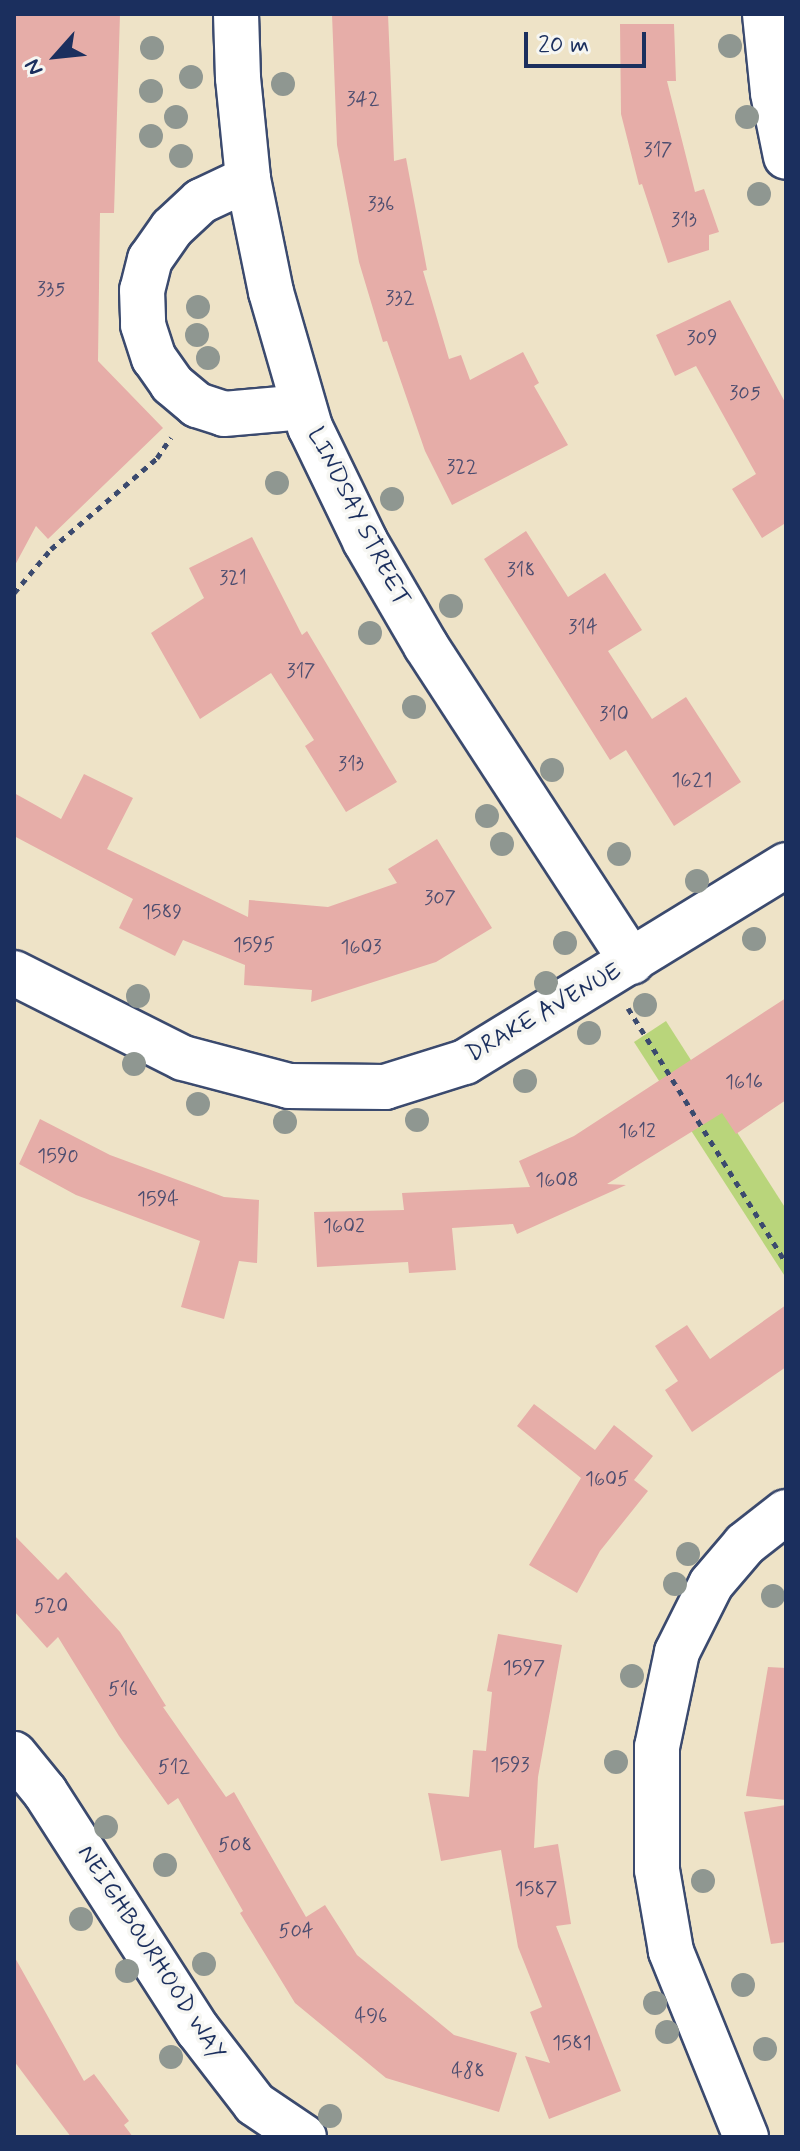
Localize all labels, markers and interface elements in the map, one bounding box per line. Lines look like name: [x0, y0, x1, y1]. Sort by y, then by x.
north arrow: [16, 16, 96, 96]
scale bar: [528, 16, 650, 66]
text: 20 m: [538, 30, 589, 61]
text: N: [19, 54, 50, 80]
house number: 342: [346, 87, 380, 111]
house number: 317: [644, 138, 672, 162]
house number: 336: [368, 192, 394, 216]
house number: 313: [671, 208, 697, 232]
house number: 335: [37, 277, 65, 301]
house number: 332: [385, 286, 415, 310]
house number: 309: [687, 326, 717, 350]
house number: 305: [729, 381, 761, 405]
street label: LINDSAY STREET: [300, 422, 416, 612]
house number: 322: [446, 455, 478, 479]
house number: 318: [507, 558, 535, 582]
house number: 321: [219, 566, 247, 590]
house number: 314: [568, 615, 598, 639]
house number: 317: [287, 659, 315, 683]
house number: 310: [599, 702, 629, 726]
house number: 313: [338, 752, 364, 776]
house number: 1621: [672, 768, 712, 792]
house number: 307: [424, 886, 456, 910]
house number: 1589: [142, 900, 182, 924]
house number: 1595: [233, 933, 275, 957]
house number: 1603: [340, 935, 382, 959]
street label: DRAKE AVENUE: [460, 956, 628, 1070]
house number: 1616: [725, 1070, 763, 1094]
house number: 1612: [618, 1119, 656, 1143]
house number: 1590: [37, 1144, 79, 1168]
house number: 1608: [535, 1168, 579, 1192]
house number: 1594: [137, 1187, 179, 1211]
house number: 1602: [323, 1214, 365, 1238]
house number: 1605: [585, 1467, 629, 1491]
house number: 520: [34, 1594, 68, 1618]
house number: 1597: [503, 1656, 545, 1680]
house number: 516: [108, 1677, 138, 1701]
house number: 1593: [490, 1753, 530, 1777]
house number: 512: [158, 1755, 190, 1779]
house number: 508: [218, 1833, 252, 1857]
street label: NEIGHBOURHOOD WAY: [70, 1839, 232, 2067]
house number: 1587: [515, 1877, 557, 1901]
house number: 504: [278, 1919, 314, 1943]
house number: 496: [355, 2004, 387, 2028]
house number: 1581: [552, 2031, 592, 2055]
house number: 488: [451, 2059, 485, 2083]

